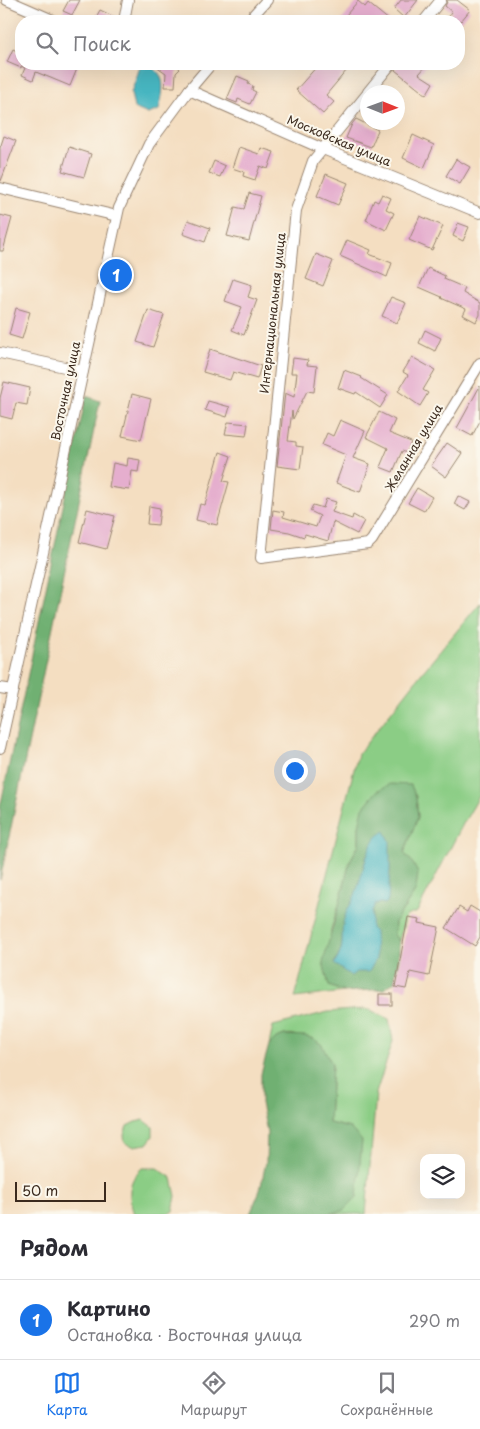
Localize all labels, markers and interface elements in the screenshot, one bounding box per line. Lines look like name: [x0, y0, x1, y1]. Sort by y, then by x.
search box: [15, 15, 465, 70]
icon: search: [33, 29, 61, 57]
text: Поиск: [73, 29, 131, 57]
north arrow: [360, 85, 405, 130]
street label: Московская улица: [285, 110, 395, 170]
street label: Интернациональная улица: [255, 231, 289, 394]
pin: 1: [100, 256, 132, 294]
street label: Восточная улица: [46, 339, 84, 442]
street label: Желанная улица: [380, 400, 447, 495]
your location: [282, 758, 308, 784]
map controls: [420, 1154, 465, 1199]
button: layers: [420, 1154, 465, 1199]
scale bar: [15, 1179, 106, 1202]
text: 50 m: [22, 1180, 58, 1201]
text: Рядом: [20, 1231, 88, 1263]
text: Картино: [67, 1294, 151, 1322]
text: 1: [32, 1308, 40, 1332]
text: 290 m: [409, 1308, 460, 1332]
text: Остановка · Восточная улица: [67, 1322, 302, 1346]
tab: Карта: [47, 1369, 88, 1420]
tab: Маршрут: [181, 1369, 247, 1420]
tab: Сохранённые: [340, 1369, 433, 1420]

